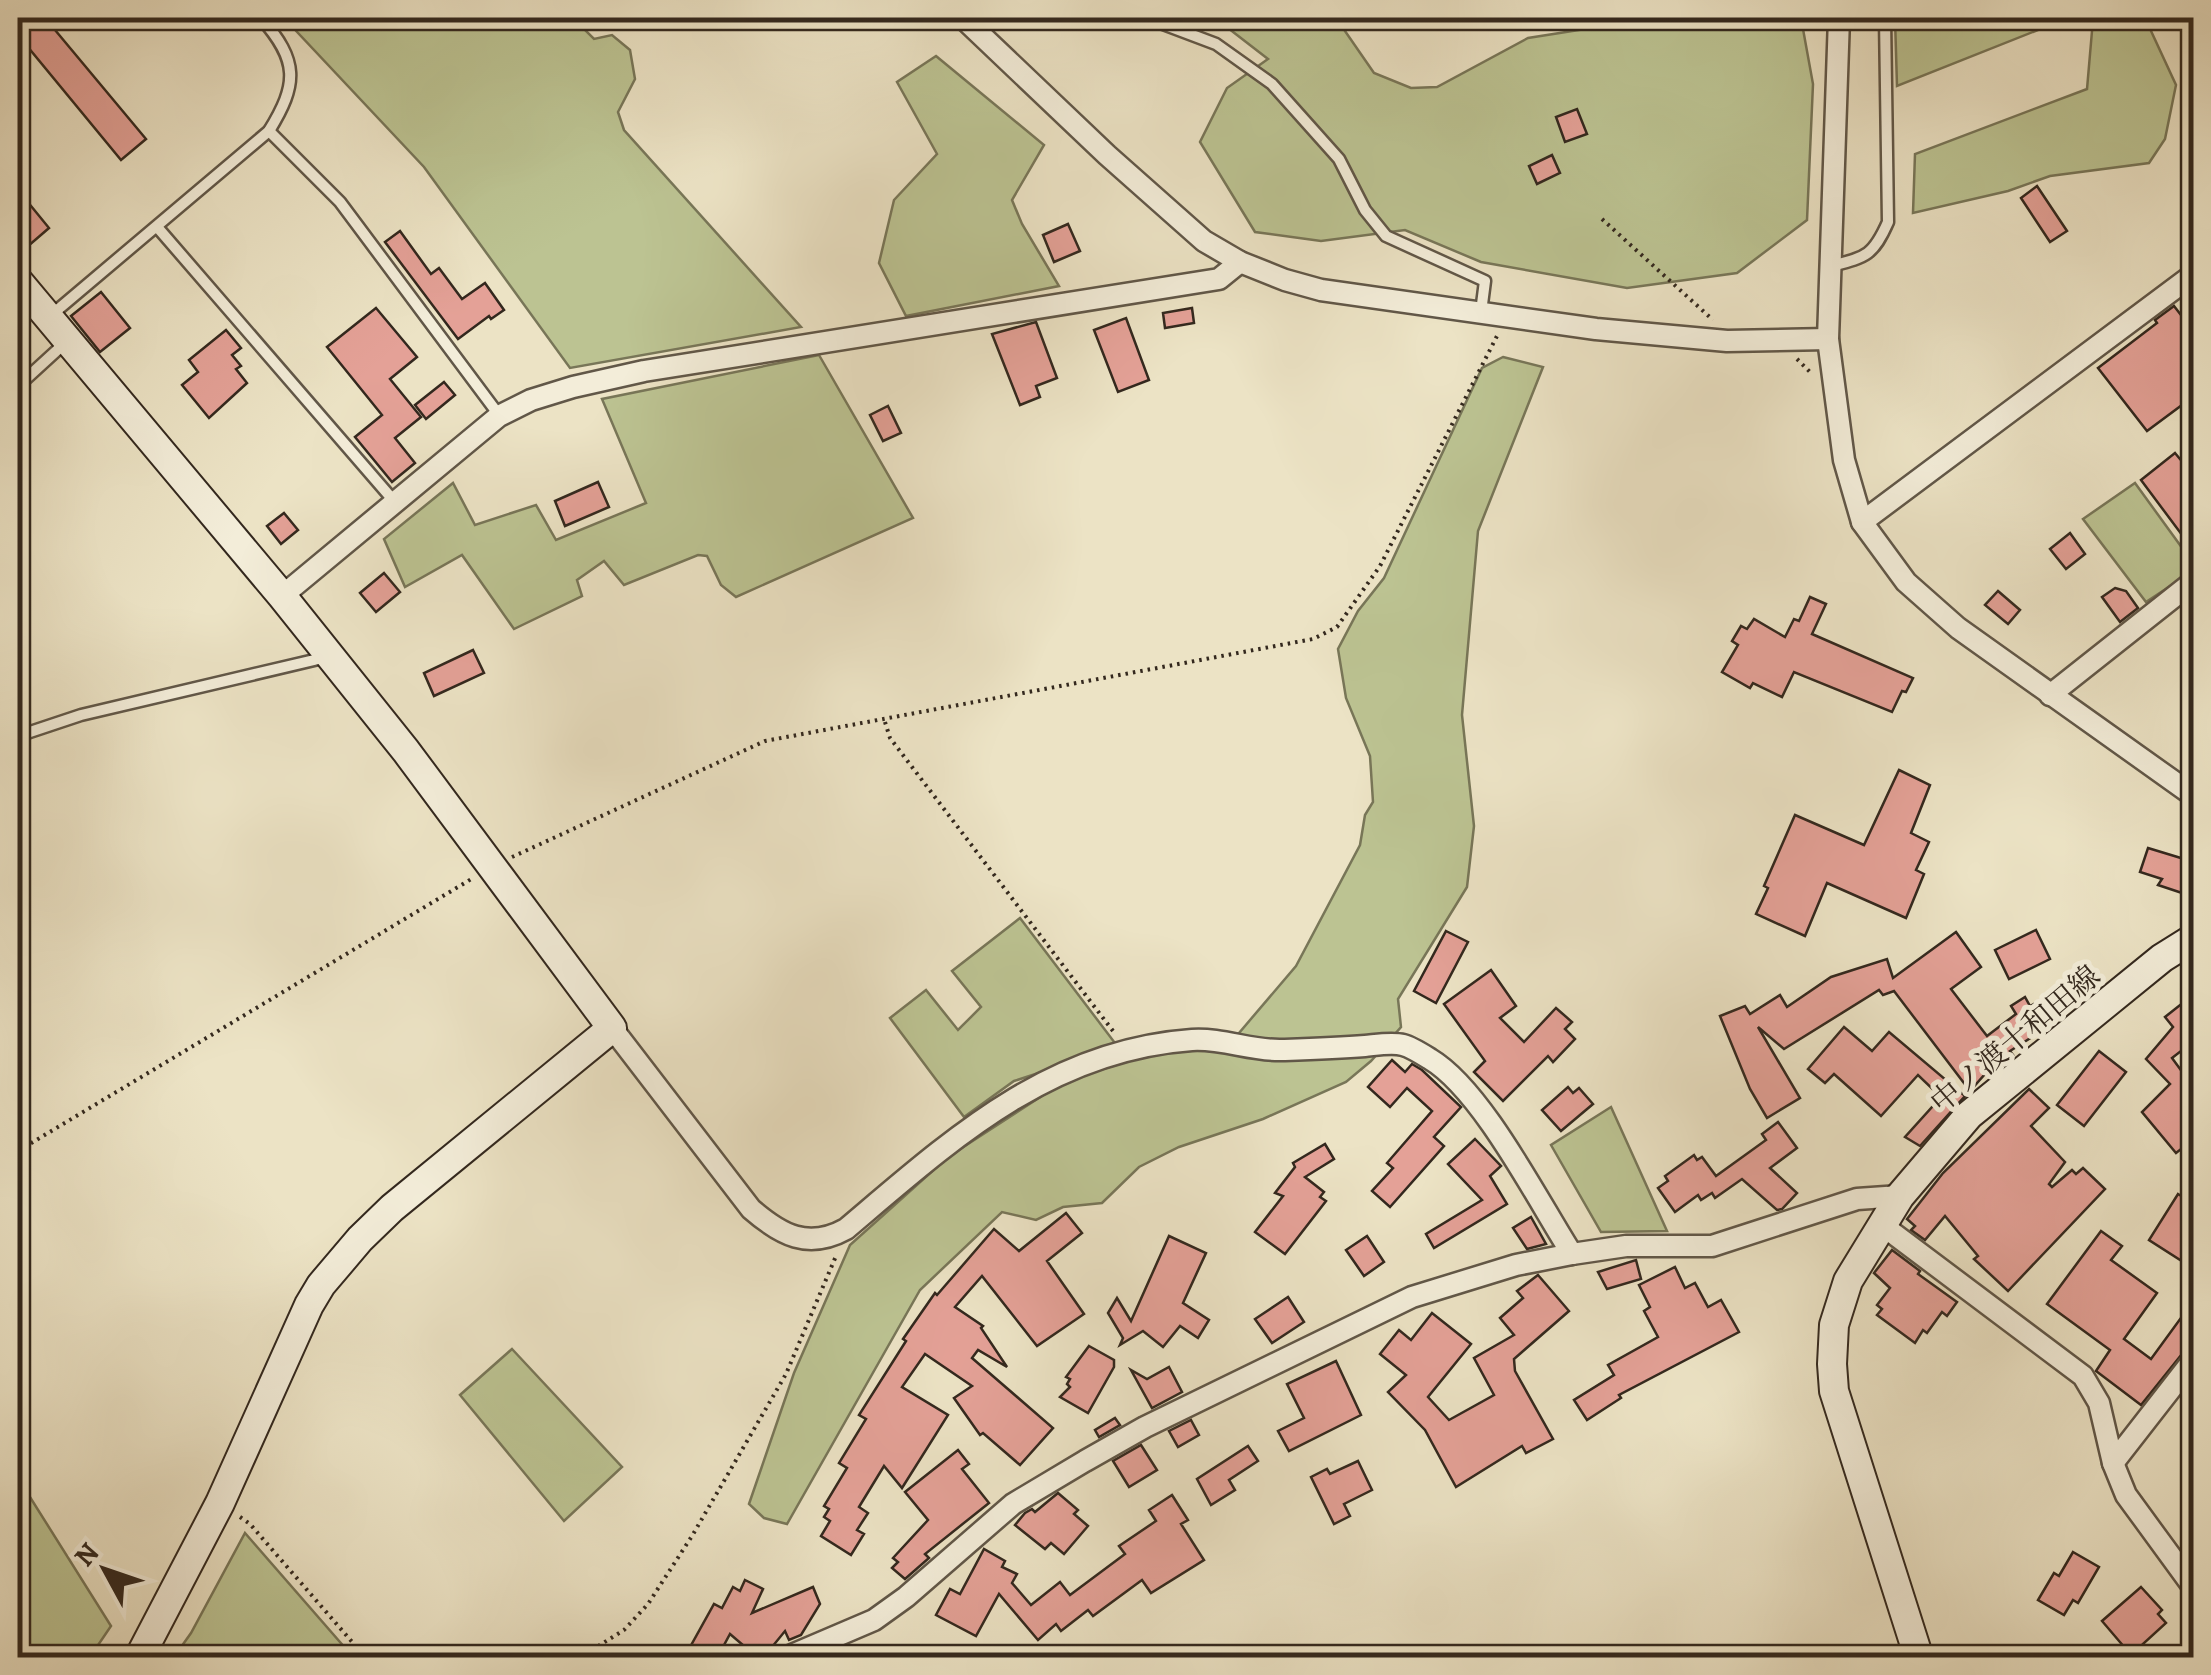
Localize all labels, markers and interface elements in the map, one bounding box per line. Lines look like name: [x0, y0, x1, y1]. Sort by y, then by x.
street label: 中ノ渡十和田線: [1922, 956, 2108, 1122]
north arrow: [55, 1520, 155, 1620]
text: N: [66, 1535, 108, 1575]

